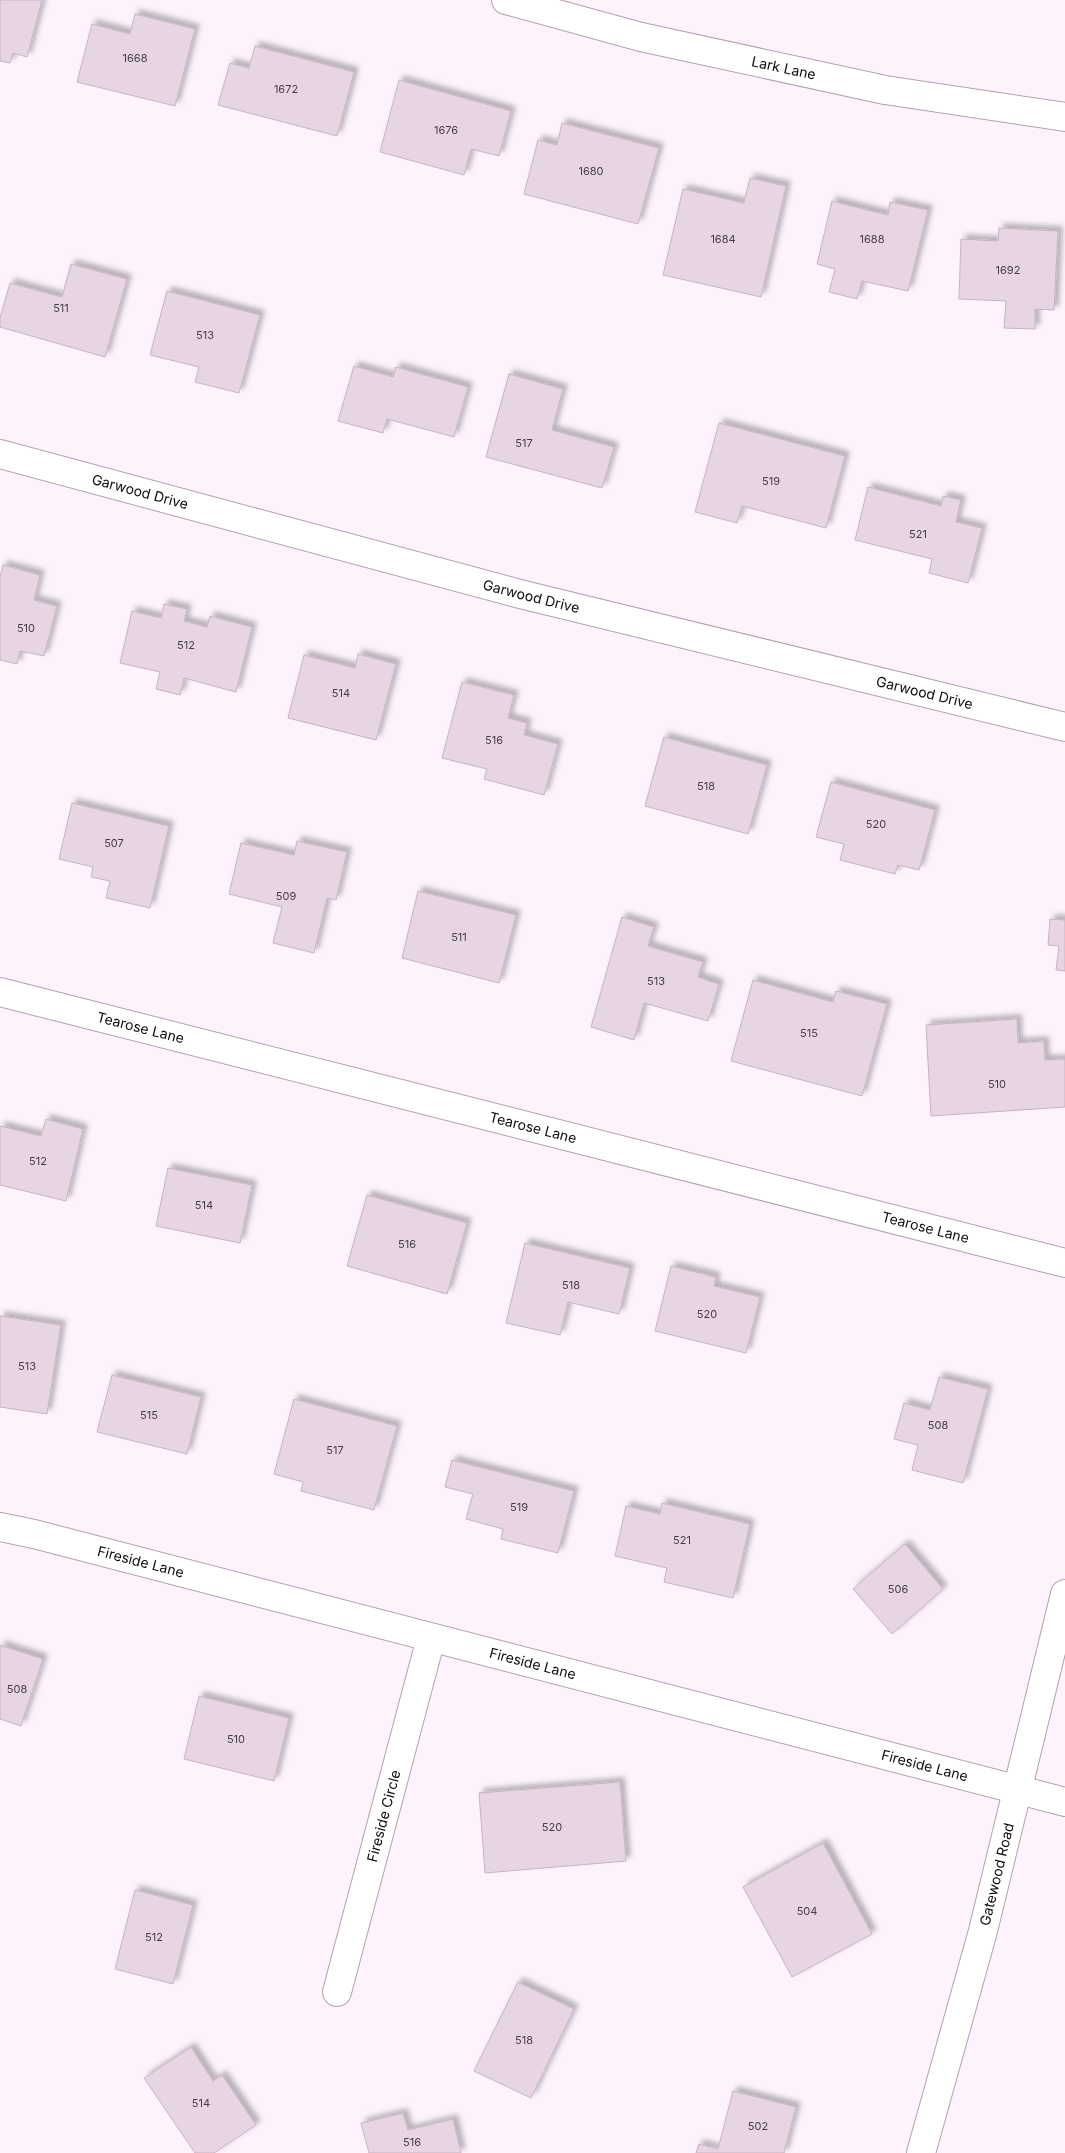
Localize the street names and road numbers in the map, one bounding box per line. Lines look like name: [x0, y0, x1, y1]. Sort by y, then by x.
street label: Lark Lane: [750, 52, 817, 83]
street label: Garwood Drive: [90, 470, 190, 512]
street label: Garwood Drive: [481, 575, 581, 616]
street label: Garwood Drive: [875, 672, 975, 712]
street label: Tearose Lane: [95, 1008, 186, 1047]
street label: Tearose Lane: [488, 1108, 579, 1146]
street label: Tearose Lane: [880, 1208, 971, 1246]
street label: Fireside Lane: [96, 1542, 186, 1581]
street label: Fireside Lane: [488, 1644, 578, 1683]
street label: Fireside Lane: [880, 1746, 970, 1784]
street label: Fireside Circle: [363, 1768, 404, 1864]
street label: Gatewood Road: [976, 1821, 1017, 1927]

